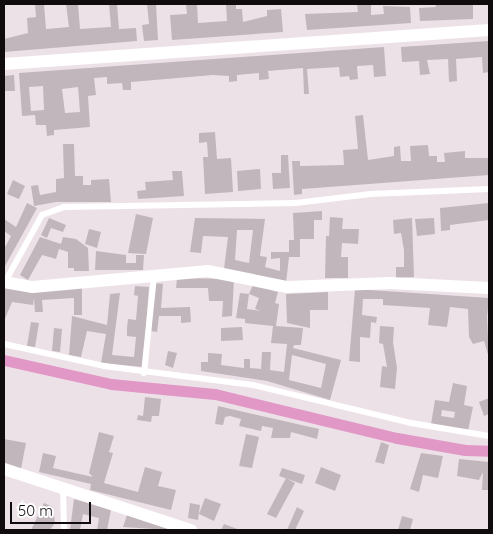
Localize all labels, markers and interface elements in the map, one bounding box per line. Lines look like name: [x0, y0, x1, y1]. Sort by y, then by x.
scale bar: [12, 492, 94, 524]
text: 50 m: [18, 501, 53, 520]

